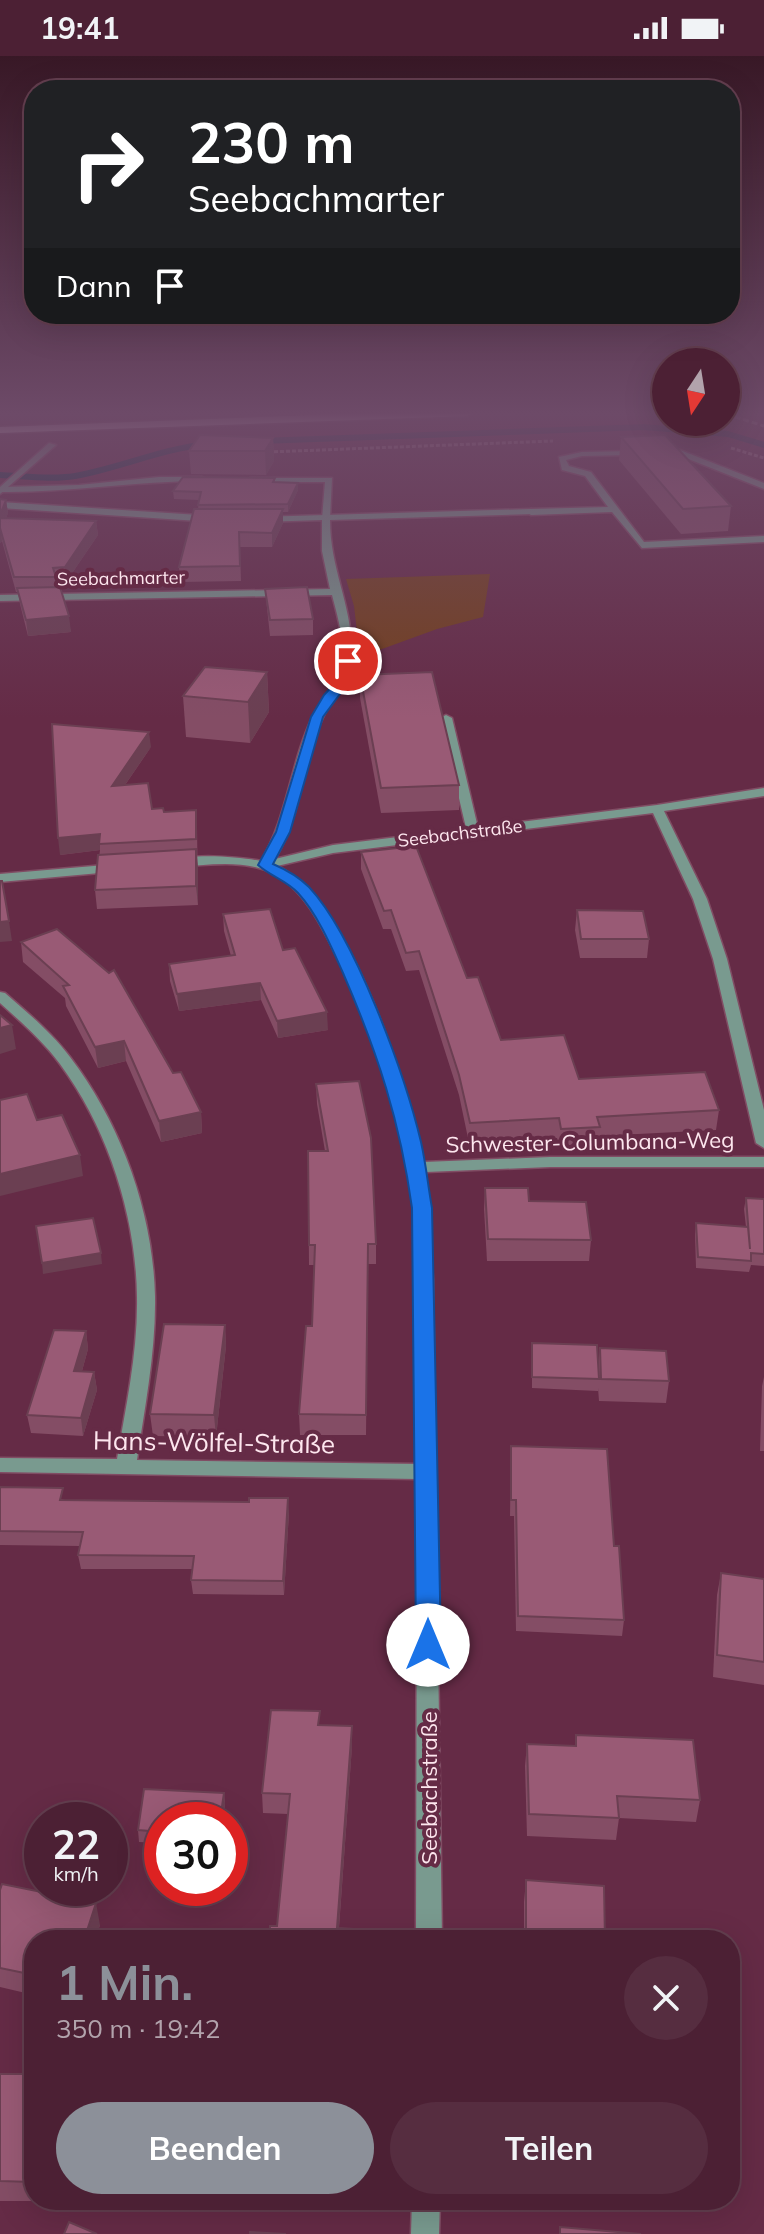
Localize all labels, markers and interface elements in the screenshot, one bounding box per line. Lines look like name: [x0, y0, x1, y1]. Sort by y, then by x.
text: 19:41: [40, 9, 119, 47]
text: 230 m: [188, 107, 355, 177]
icon: right: [56, 112, 160, 216]
text: Seebachmarter: [188, 176, 444, 221]
icon: arrive: [148, 264, 192, 308]
text: Dann: [56, 267, 132, 305]
north arrow: [652, 348, 740, 436]
map controls: [652, 348, 740, 436]
street label: Seebachmarter: [57, 565, 186, 591]
pin: [314, 627, 382, 695]
icon: arrive: [326, 639, 370, 683]
street label: Seebachstraße: [396, 814, 524, 852]
street label: Schwester-Columbana-Weg: [445, 1125, 735, 1159]
street label: Hans-Wölfel-Straße: [93, 1423, 335, 1461]
position arrow: [386, 1603, 470, 1687]
street label: Seebachstraße: [415, 1711, 443, 1865]
speed limit sign: 30: [144, 1802, 248, 1906]
text: 22: [52, 1819, 100, 1869]
text: km/h: [53, 1861, 99, 1886]
text: 1 Min.: [56, 1952, 193, 2012]
button: close: [624, 1956, 708, 2040]
text: 350 m · 19:42: [56, 2012, 220, 2045]
button: Beenden: [56, 2102, 374, 2194]
button: Teilen: [390, 2102, 708, 2194]

